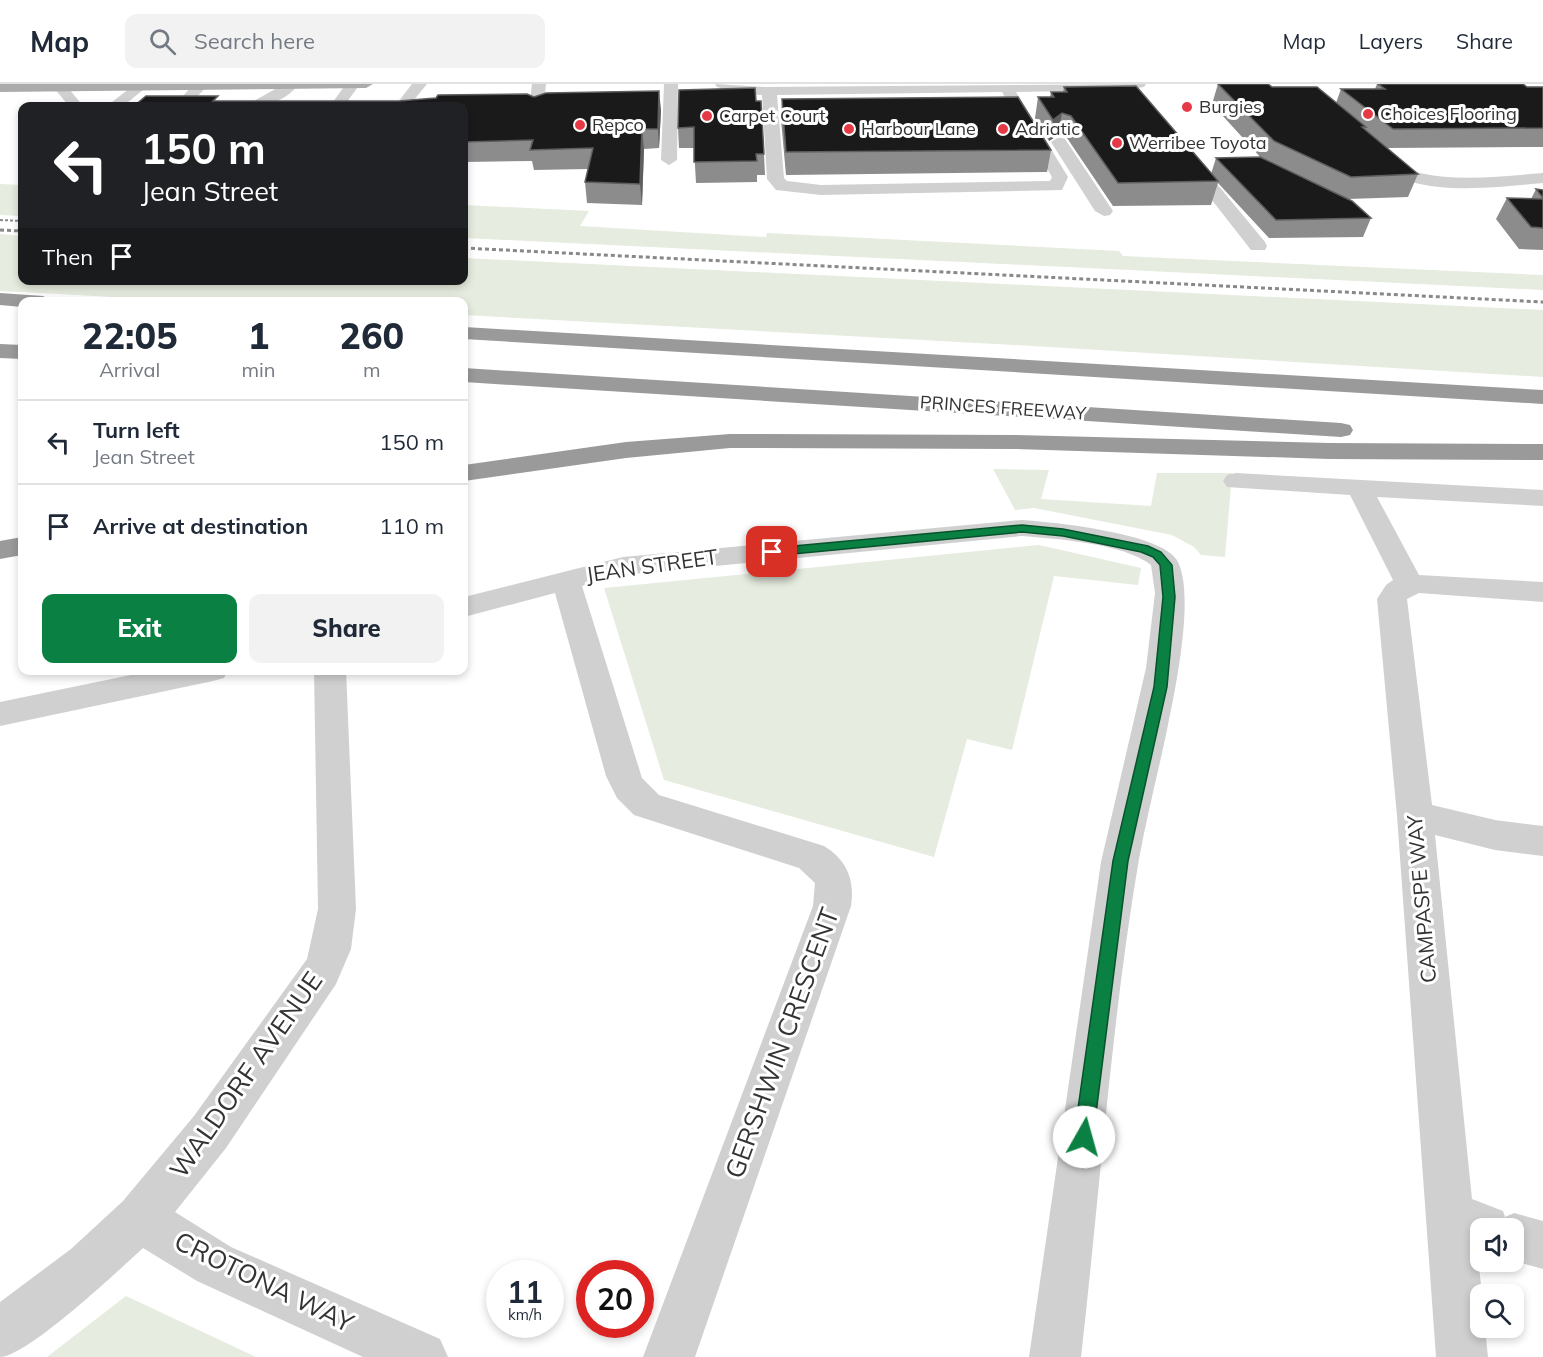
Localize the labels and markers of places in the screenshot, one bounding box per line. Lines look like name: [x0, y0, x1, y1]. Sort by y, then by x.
place label: Burgies: [1199, 95, 1262, 118]
marker: Burgies: [1180, 100, 1194, 114]
place label: Choices Flooring: [1380, 102, 1517, 125]
place label: Carpet Court: [719, 104, 826, 127]
marker: Choices Flooring: [1361, 107, 1375, 121]
marker: Carpet Court: [700, 109, 714, 123]
place label: Repco: [592, 113, 644, 136]
place label: Harbour Lane: [861, 117, 976, 140]
place label: Adriatic: [1015, 117, 1080, 140]
marker: Repco: [573, 118, 587, 132]
marker: Harbour Lane: [842, 122, 856, 136]
marker: Adriatic: [996, 122, 1010, 136]
place label: Werribee Toyota: [1129, 131, 1267, 154]
marker: Werribee Toyota: [1110, 136, 1124, 150]
pin: [746, 526, 797, 577]

